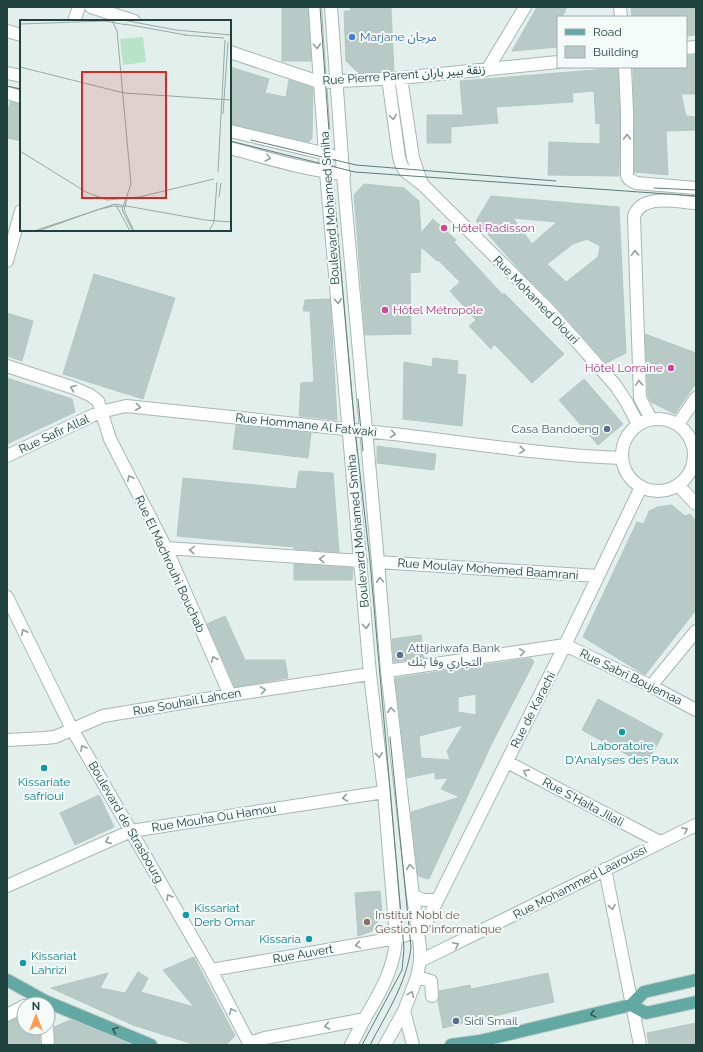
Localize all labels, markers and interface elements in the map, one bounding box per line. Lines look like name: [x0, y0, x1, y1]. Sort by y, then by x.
legend: [557, 16, 687, 68]
inset map: [20, 20, 231, 231]
text: Road: [593, 25, 622, 39]
place label: Marjane مرجان: [360, 30, 437, 44]
marker: Marjane مرجان: [347, 32, 357, 42]
one-way arrow: [313, 43, 322, 49]
text: Building: [593, 45, 639, 59]
street label: Rue Pierre Parent زنقة بيير باران: [322, 62, 486, 88]
one-way arrow: [389, 114, 398, 120]
street label: Boulevard Mohamed Smiha: [318, 131, 342, 285]
one-way arrow: [623, 134, 631, 140]
one-way arrow: [264, 153, 271, 162]
place label: Hôtel Radisson: [452, 221, 535, 235]
marker: Hôtel Radisson: [439, 223, 449, 233]
one-way arrow: [631, 250, 639, 256]
street label: Rue Mohamed Diouri: [490, 253, 582, 347]
one-way arrow: [333, 298, 342, 304]
place label: Hôtel Métropole: [393, 303, 483, 317]
marker: Hôtel Métropole: [380, 305, 390, 315]
place label: Hôtel Lorraine: [585, 361, 663, 375]
marker: Hôtel Lorraine: [666, 363, 676, 373]
one-way arrow: [635, 380, 643, 386]
one-way arrow: [70, 385, 77, 393]
one-way arrow: [135, 403, 141, 412]
street label: Rue Safir Allal: [17, 411, 92, 456]
street label: Rue Hommane Al Fatwaki: [235, 411, 377, 439]
place label: Casa Bandoeng: [511, 422, 599, 436]
marker: Casa Bandoeng: [602, 424, 612, 434]
one-way arrow: [390, 429, 396, 438]
one-way arrow: [519, 446, 525, 455]
street label: Boulevard Mohamed Smiha: [344, 454, 372, 608]
one-way arrow: [127, 475, 134, 482]
street label: Rue El Machrouhi Bouchab: [132, 493, 208, 635]
one-way arrow: [189, 545, 195, 554]
one-way arrow: [319, 554, 325, 563]
street label: Rue Moulay Mohemed Baamrani: [397, 556, 579, 582]
one-way arrow: [375, 577, 384, 583]
one-way arrow: [362, 623, 371, 629]
one-way arrow: [22, 629, 29, 636]
place label: Attijariwafa Bank التجاري وفا بنك: [408, 641, 501, 672]
street label: Rue Sabri Boujemaa: [578, 646, 684, 708]
one-way arrow: [519, 648, 526, 657]
marker: Attijariwafa Bank التجاري وفا بنك: [395, 650, 405, 660]
one-way arrow: [211, 656, 219, 663]
street label: Rue de Karachi: [508, 670, 558, 750]
street label: Rue Souhail Lahcen: [132, 686, 242, 718]
one-way arrow: [260, 686, 266, 695]
one-way arrow: [387, 707, 396, 713]
marker: Laboratoire D'Analyses des Paux: [617, 727, 627, 737]
place label: Laboratoire D'Analyses des Paux: [565, 739, 679, 767]
one-way arrow: [81, 745, 88, 752]
one-way arrow: [375, 752, 384, 758]
street label: Boulevard de Strasbourg: [85, 759, 167, 885]
marker: Kissariate safrioui: [39, 763, 49, 773]
one-way arrow: [523, 769, 530, 777]
place label: Kissariate safrioui: [18, 775, 70, 803]
street label: Rue S'Haita Jilali: [540, 775, 626, 829]
one-way arrow: [342, 793, 348, 802]
street label: Rue Mouha Ou Hamou: [151, 801, 277, 835]
one-way arrow: [680, 827, 688, 835]
one-way arrow: [104, 836, 112, 844]
street label: Rue Mohammed Laaroussi: [511, 842, 649, 922]
one-way arrow: [405, 864, 414, 870]
one-way arrow: [166, 894, 173, 901]
place label: Kissariat Derb Omar: [194, 901, 256, 929]
one-way arrow: [607, 904, 616, 911]
place label: Institut Nobl de Gestion D'informatique: [375, 908, 502, 936]
marker: Kissariat Derb Omar: [181, 910, 191, 920]
marker: Institut Nobl de Gestion D'informatique: [362, 917, 372, 927]
place label: Kissaria: [259, 932, 301, 946]
marker: Kissaria: [304, 934, 314, 944]
one-way arrow: [354, 940, 361, 949]
street label: Rue Auvert: [272, 942, 334, 966]
one-way arrow: [451, 942, 459, 949]
place label: Kissariat Lahrizi: [31, 949, 77, 977]
marker: Kissariat Lahrizi: [18, 958, 28, 968]
one-way arrow: [406, 991, 414, 998]
north arrow: [16, 996, 56, 1036]
text: N: [32, 1000, 40, 1013]
one-way arrow: [229, 1008, 237, 1015]
one-way arrow: [590, 1010, 597, 1018]
place label: Sidi Smail: [464, 1014, 519, 1028]
marker: Sidi Smail: [451, 1016, 461, 1026]
one-way arrow: [324, 1021, 330, 1030]
one-way arrow: [112, 1027, 119, 1035]

